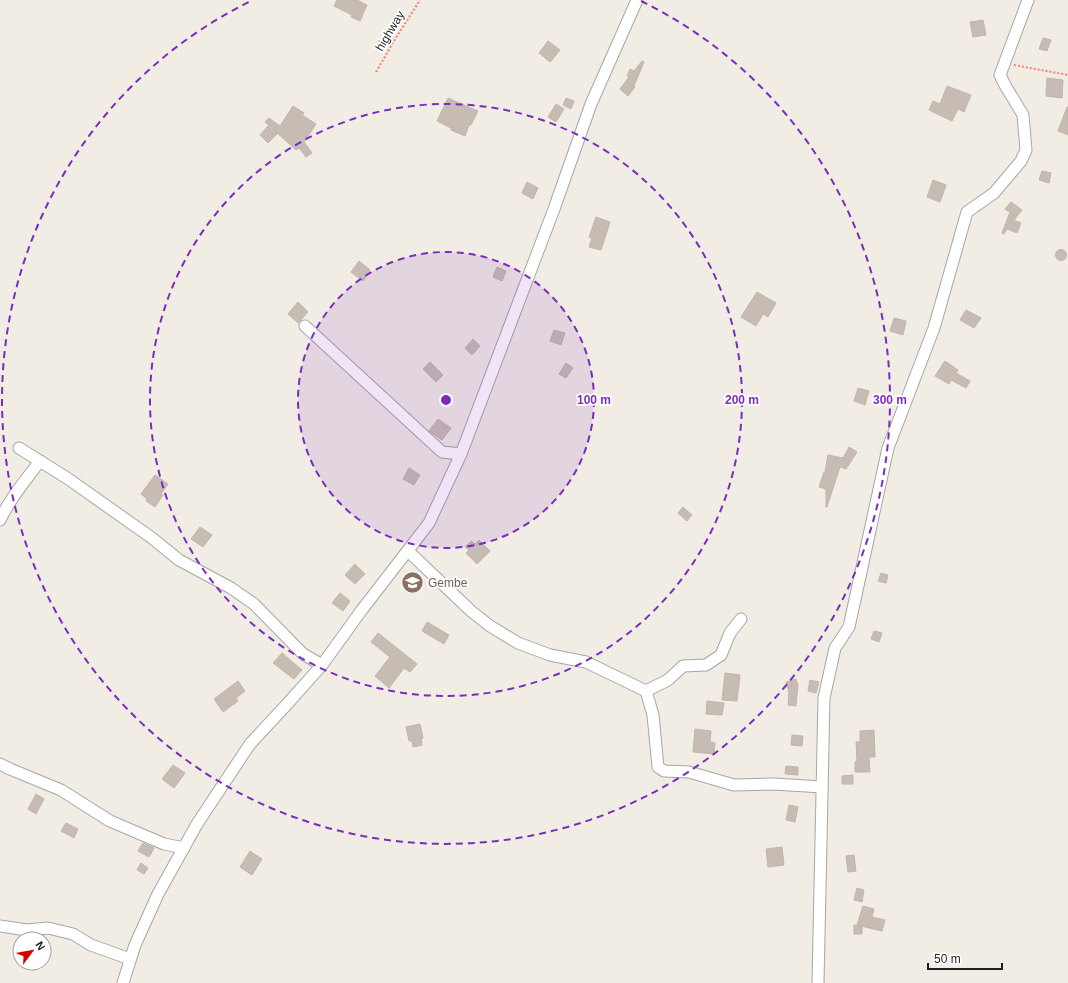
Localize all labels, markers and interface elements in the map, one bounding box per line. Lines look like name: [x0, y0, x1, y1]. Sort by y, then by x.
street label: highway: [373, 9, 407, 53]
centre of rings: [439, 393, 453, 407]
text: 100 m: [577, 393, 611, 407]
text: 200 m: [725, 393, 759, 407]
text: 300 m: [873, 393, 907, 407]
school or university icon: Gembe: [400, 570, 426, 596]
place label: Gembe: [428, 576, 468, 590]
north arrow: [12, 931, 52, 971]
text: N: [33, 939, 48, 952]
scale bar: [928, 945, 1002, 971]
text: 50 m: [934, 952, 961, 966]

